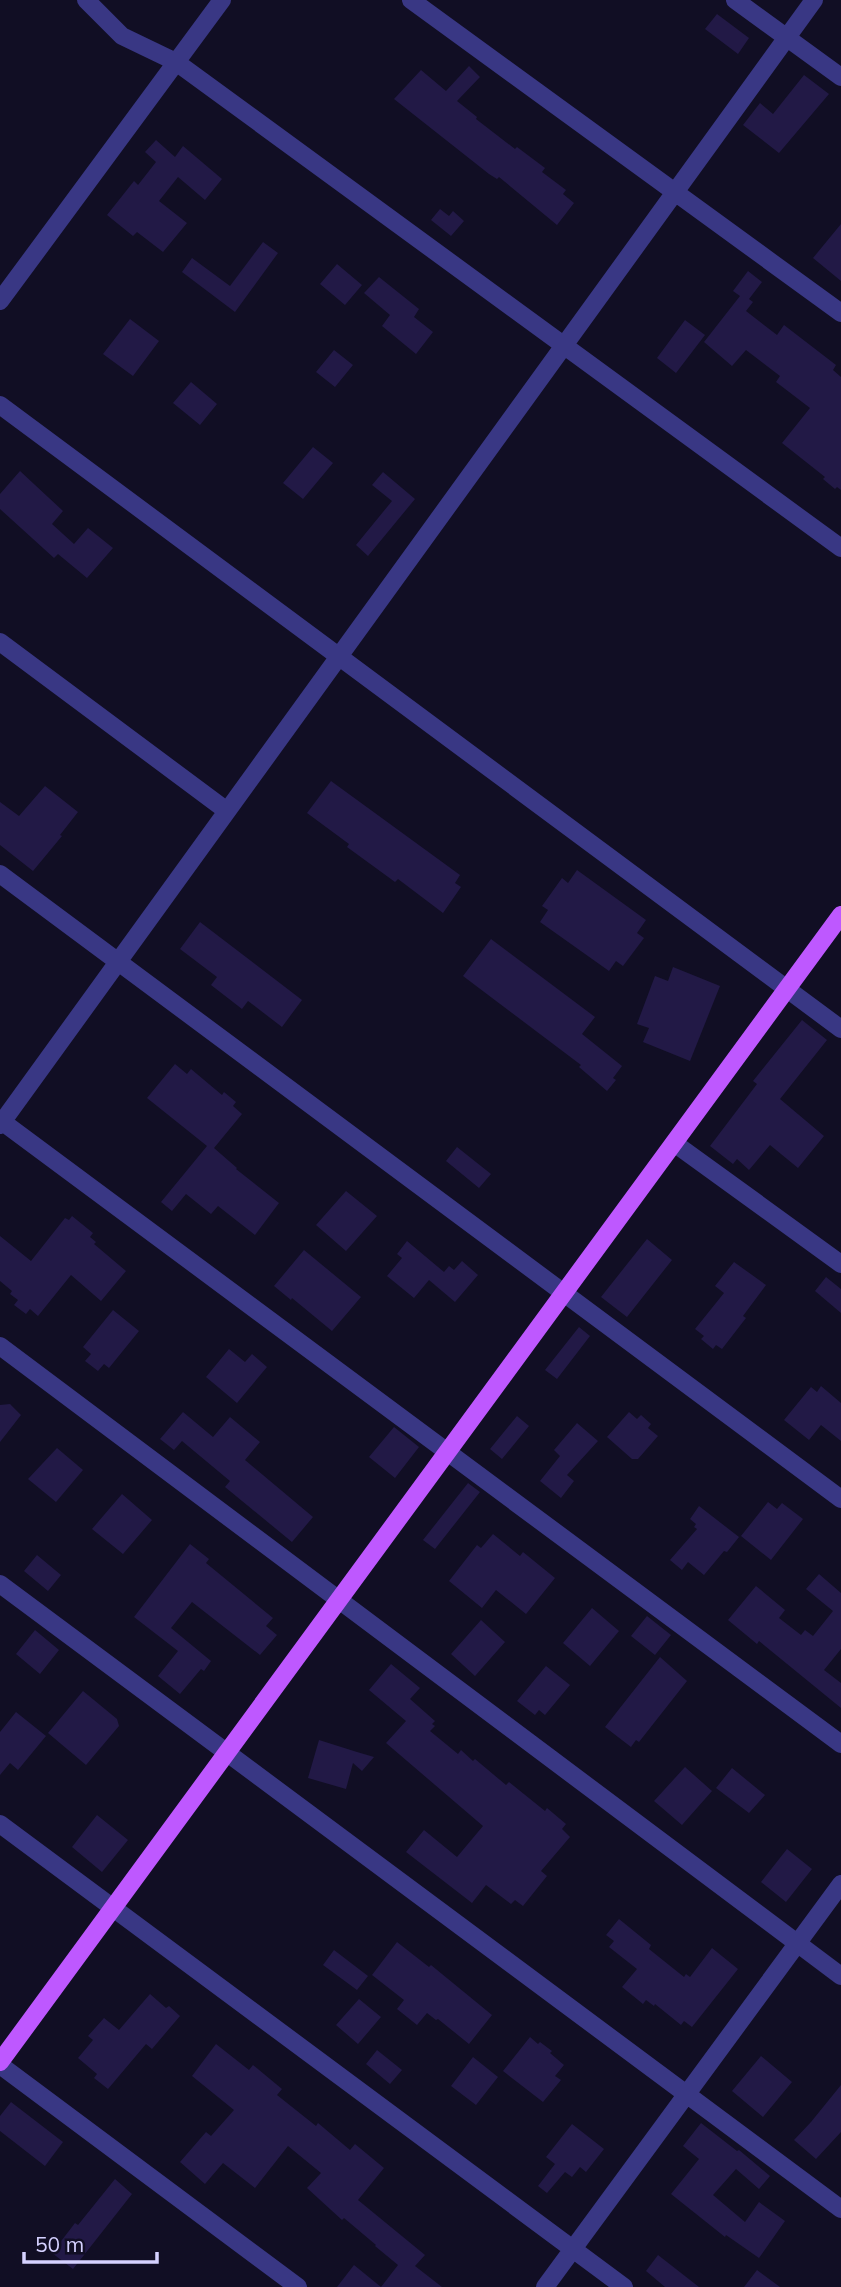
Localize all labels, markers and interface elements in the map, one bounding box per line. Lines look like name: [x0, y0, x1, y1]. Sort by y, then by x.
scale bar: [24, 2220, 158, 2264]
text: 50 m: [35, 2231, 84, 2257]

